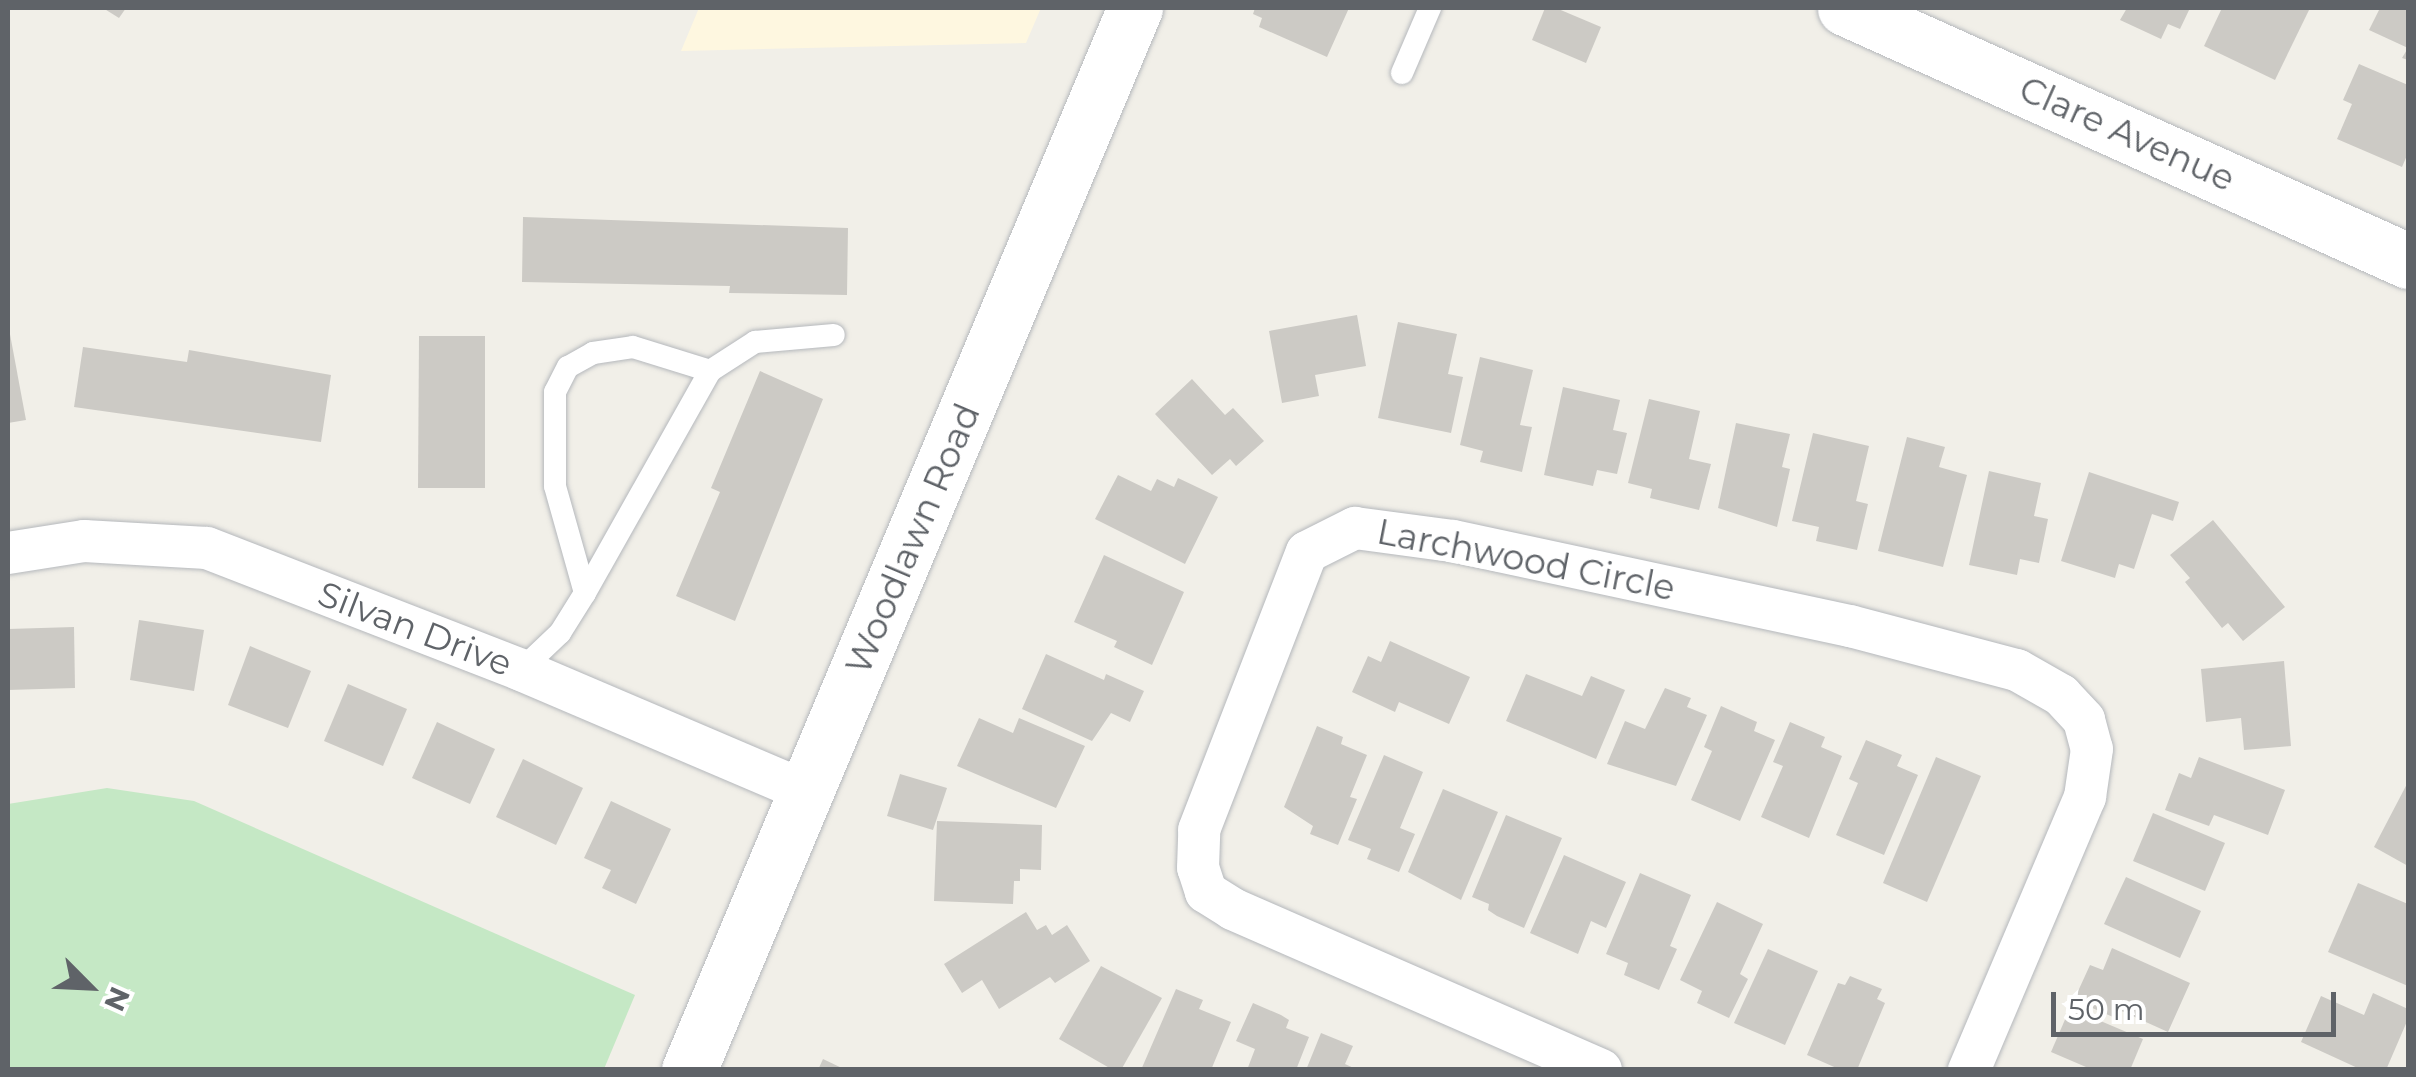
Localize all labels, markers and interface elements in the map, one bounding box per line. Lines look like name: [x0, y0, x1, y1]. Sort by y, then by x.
street label: Clare Avenue: [2013, 68, 2241, 200]
street label: Woodlawn Road: [837, 398, 989, 680]
street label: Larchwood Circle: [1374, 511, 1678, 609]
street label: Silvan Drive: [312, 573, 518, 685]
north arrow: [40, 937, 140, 1037]
scale bar: [2056, 972, 2341, 1034]
text: N: [97, 982, 138, 1016]
text: 50 m: [2068, 991, 2145, 1028]

